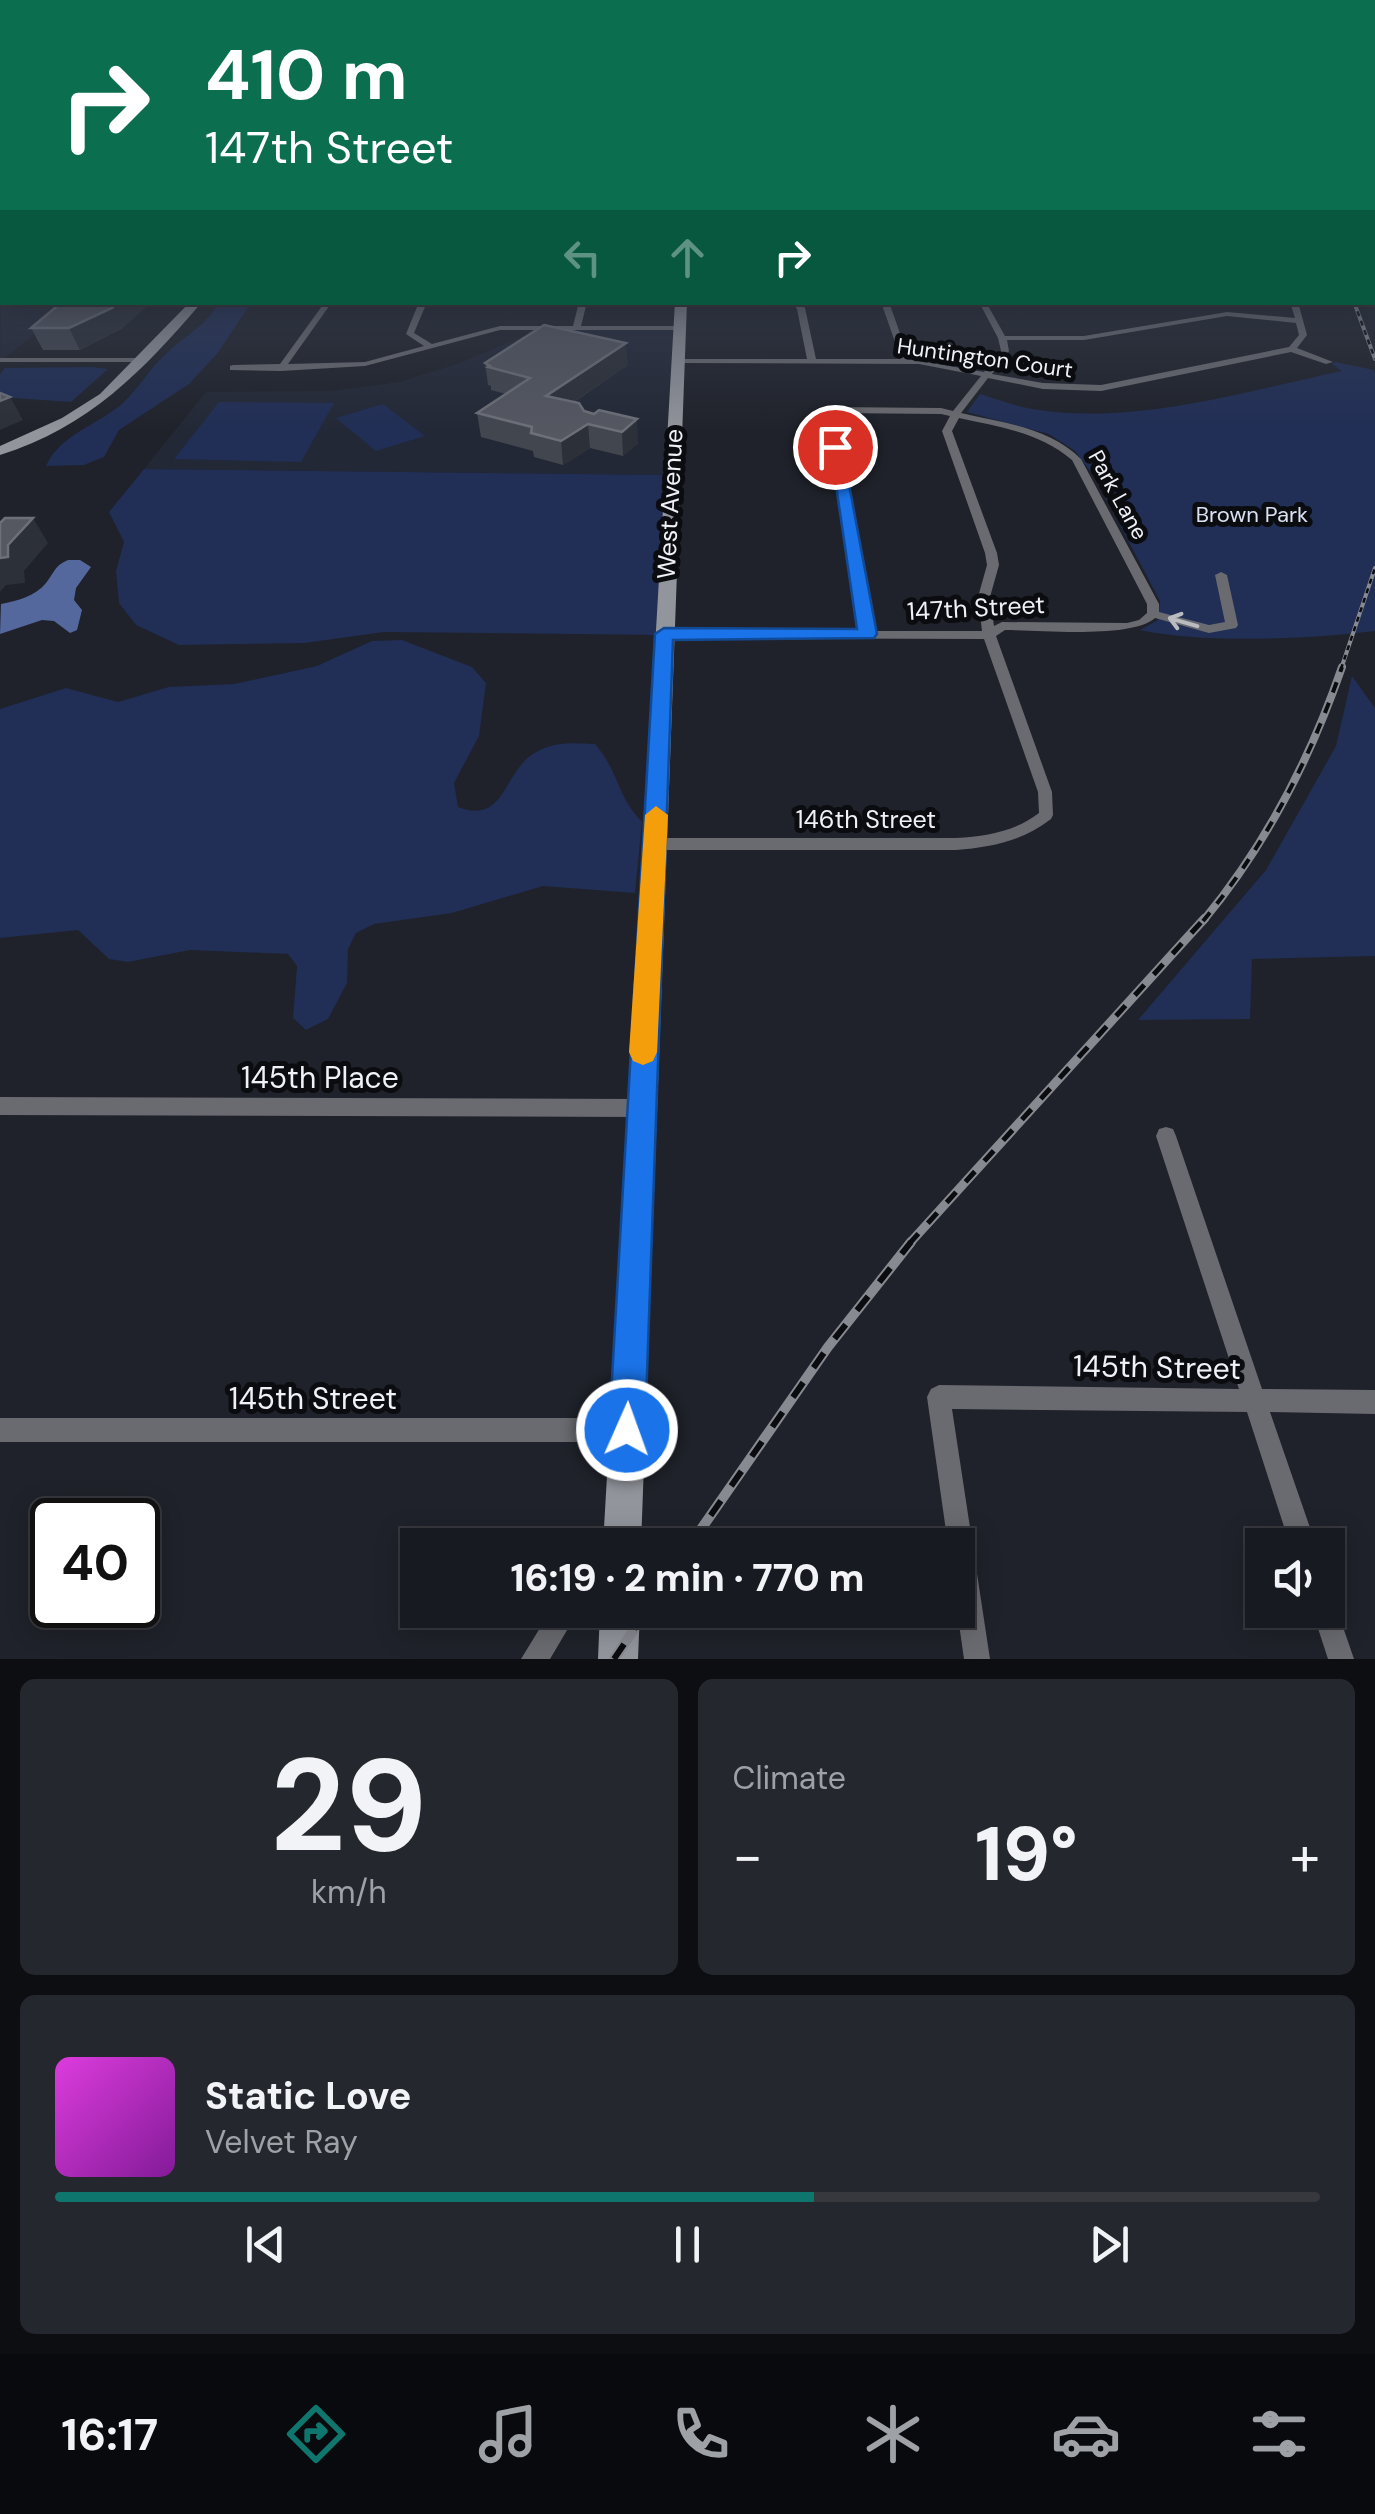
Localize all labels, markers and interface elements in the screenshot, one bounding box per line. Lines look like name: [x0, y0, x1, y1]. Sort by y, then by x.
text: 410 m: [205, 30, 408, 121]
icon: right: [40, 40, 170, 170]
text: 147th Street: [205, 118, 453, 177]
icon: left: [555, 230, 610, 285]
icon: ahead: [660, 230, 715, 285]
icon: right: [765, 230, 820, 285]
street label: Huntington Court: [895, 331, 1075, 385]
pin: [793, 405, 878, 490]
icon: arrive: [808, 420, 863, 475]
street label: West Avenue: [650, 428, 690, 580]
street label: Park Lane: [1082, 445, 1154, 545]
park label: Brown Park: [1196, 500, 1308, 529]
street label: 147th Street: [906, 588, 1046, 628]
one-way arrow: [1168, 612, 1199, 630]
street label: 146th Street: [796, 803, 936, 836]
street label: 145th Place: [241, 1058, 399, 1097]
street label: 145th Street: [1073, 1346, 1241, 1388]
position arrow: [575, 1378, 679, 1482]
street label: 145th Street: [229, 1379, 397, 1418]
speed limit sign: 40: [30, 1498, 160, 1628]
map controls: [1245, 1528, 1345, 1628]
button: sound: [1245, 1528, 1345, 1628]
text: 16:19 · 2 min · 770 m: [510, 1553, 865, 1603]
text: 29: [270, 1721, 427, 1890]
text: Climate: [733, 1757, 846, 1799]
text: 19°: [975, 1806, 1078, 1903]
text: −: [733, 1820, 763, 1892]
text: +: [1290, 1820, 1320, 1892]
text: km/h: [311, 1871, 387, 1913]
text: Static Love: [205, 2071, 411, 2121]
text: Velvet Ray: [205, 2121, 358, 2163]
icon: previous: [238, 2217, 293, 2272]
icon: pause: [660, 2217, 715, 2272]
icon: next: [1082, 2217, 1137, 2272]
icon: directions: [281, 2399, 351, 2469]
icon: music: [473, 2399, 543, 2469]
icon: phone: [666, 2399, 736, 2469]
icon: climate: [858, 2399, 928, 2469]
icon: car: [1051, 2399, 1121, 2469]
icon: filters: [1244, 2399, 1314, 2469]
text: 16:17: [61, 2405, 158, 2464]

